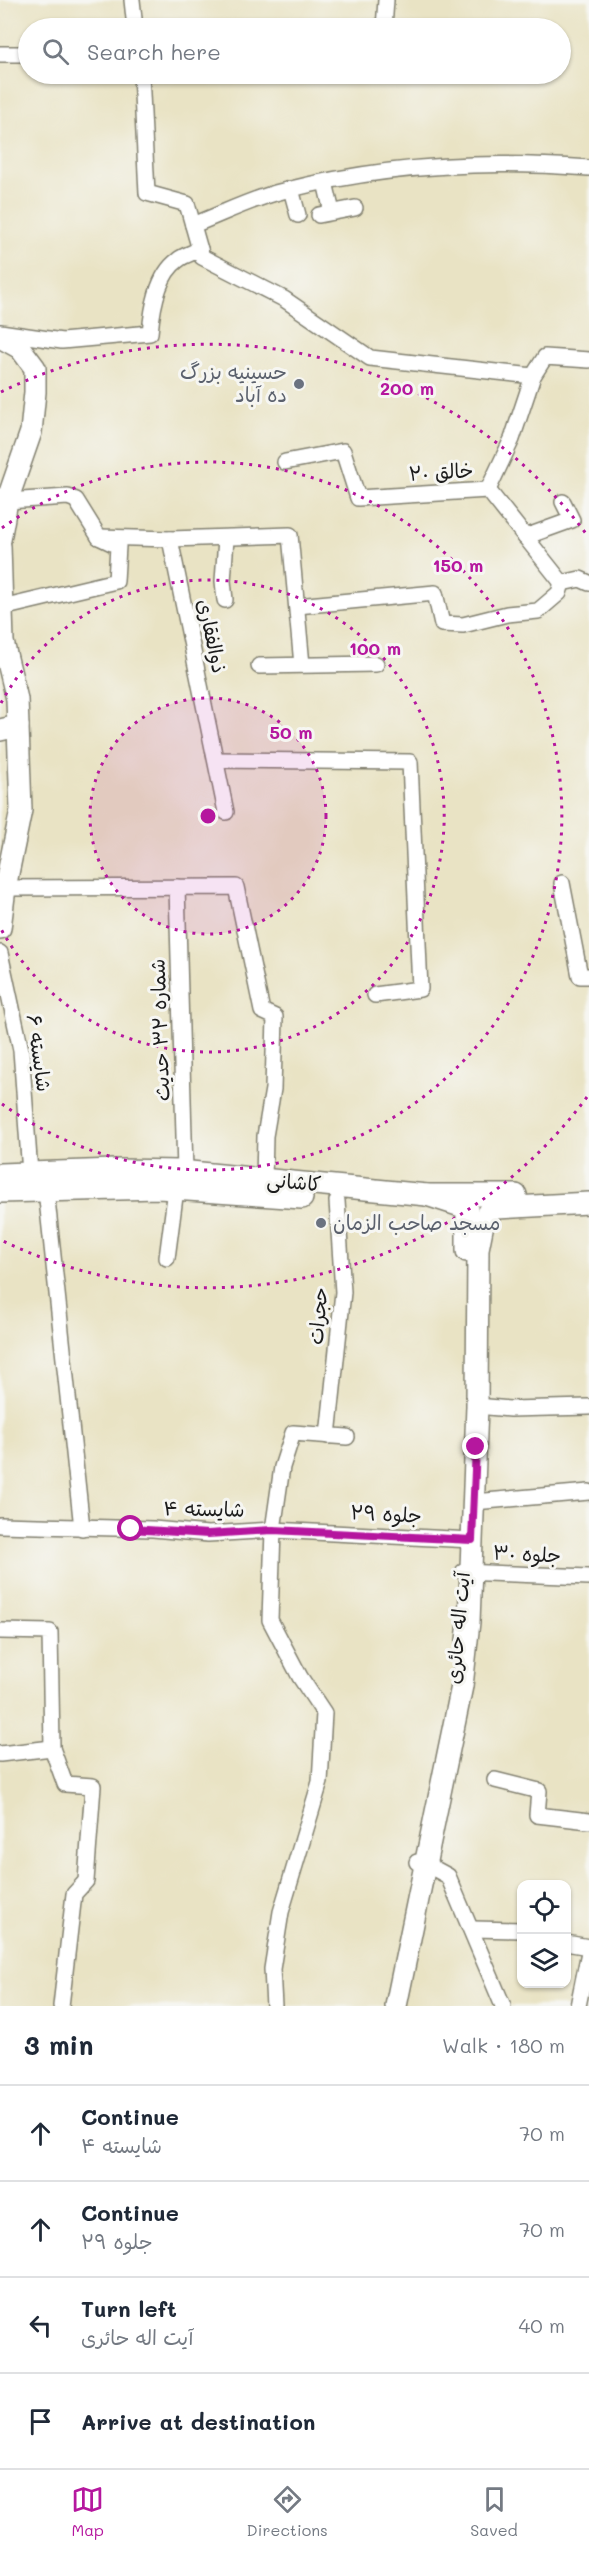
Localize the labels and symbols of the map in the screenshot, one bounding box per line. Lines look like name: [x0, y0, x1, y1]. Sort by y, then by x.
place label: حسینیه بزرگ ده آباد: [180, 358, 287, 407]
text: 200 m: [380, 376, 434, 400]
marker: حسینیه بزرگ ده آباد: [292, 377, 306, 391]
street label: خالق ۲۰: [408, 456, 474, 486]
text: 150 m: [433, 553, 483, 577]
street label: ذوالفقاری: [192, 596, 233, 675]
text: 100 m: [349, 636, 401, 660]
text: 50 m: [270, 720, 312, 744]
centre of rings: [198, 806, 218, 826]
street label: شماره ۳۲ حدیث: [144, 958, 174, 1102]
street label: شایسته ۶: [22, 1012, 58, 1093]
street label: کاشانی: [266, 1166, 322, 1197]
place label: مسجد صاحب الزمان: [333, 1209, 500, 1235]
marker: مسجد صاحب الزمان: [314, 1216, 328, 1230]
street label: حجرات: [302, 1286, 332, 1346]
route end: [462, 1433, 488, 1459]
street label: شایسته ۴: [163, 1494, 245, 1522]
street label: جلوه ۲۹: [350, 1498, 422, 1530]
route start: [117, 1515, 143, 1541]
street label: جلوه ۳۰: [492, 1538, 562, 1570]
street label: آیت اله حائری: [439, 1570, 475, 1685]

